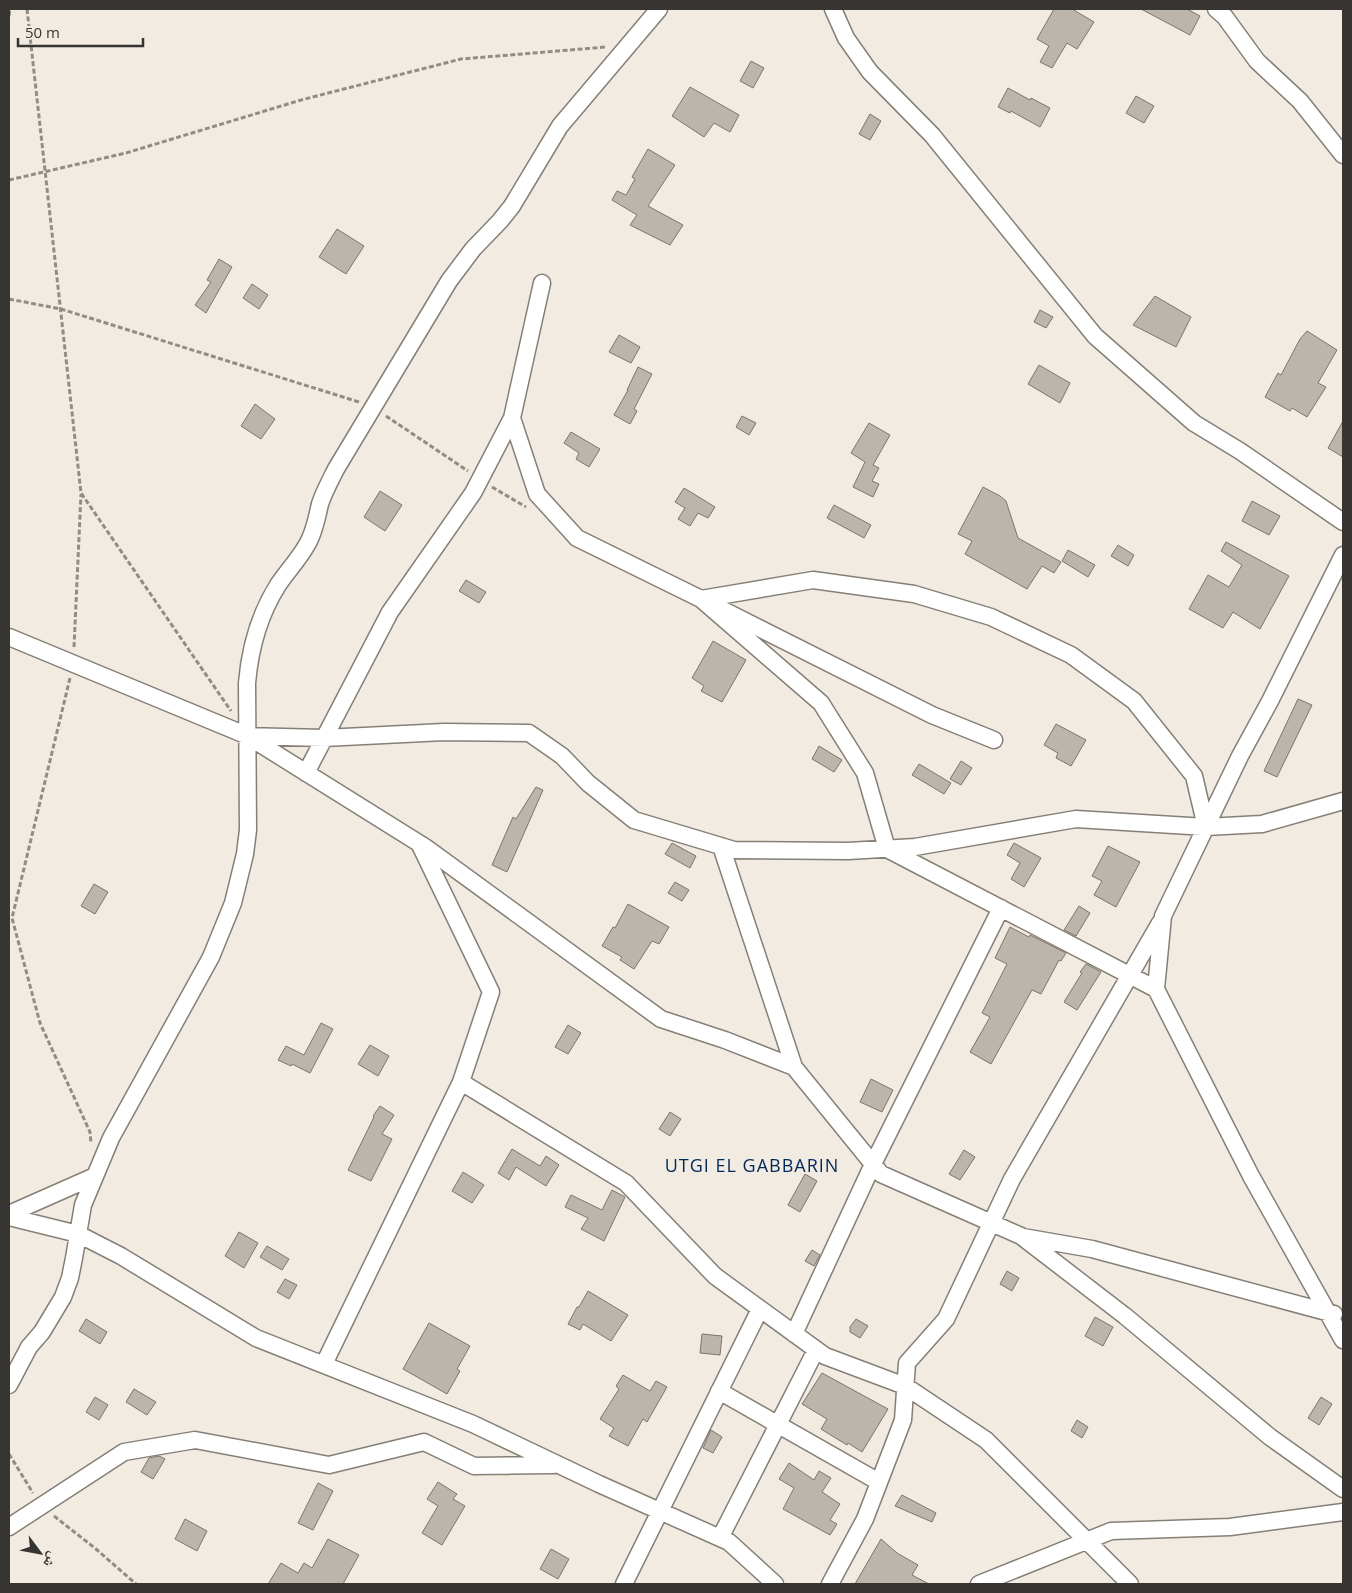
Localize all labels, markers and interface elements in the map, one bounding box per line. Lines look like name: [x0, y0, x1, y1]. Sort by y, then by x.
scale bar: [18, 15, 142, 47]
text: 50 m: [25, 22, 60, 42]
district label: UTGI EL GABBARIN: [665, 1153, 839, 1177]
north arrow: [15, 1528, 65, 1578]
text: ش: [39, 1549, 63, 1572]

